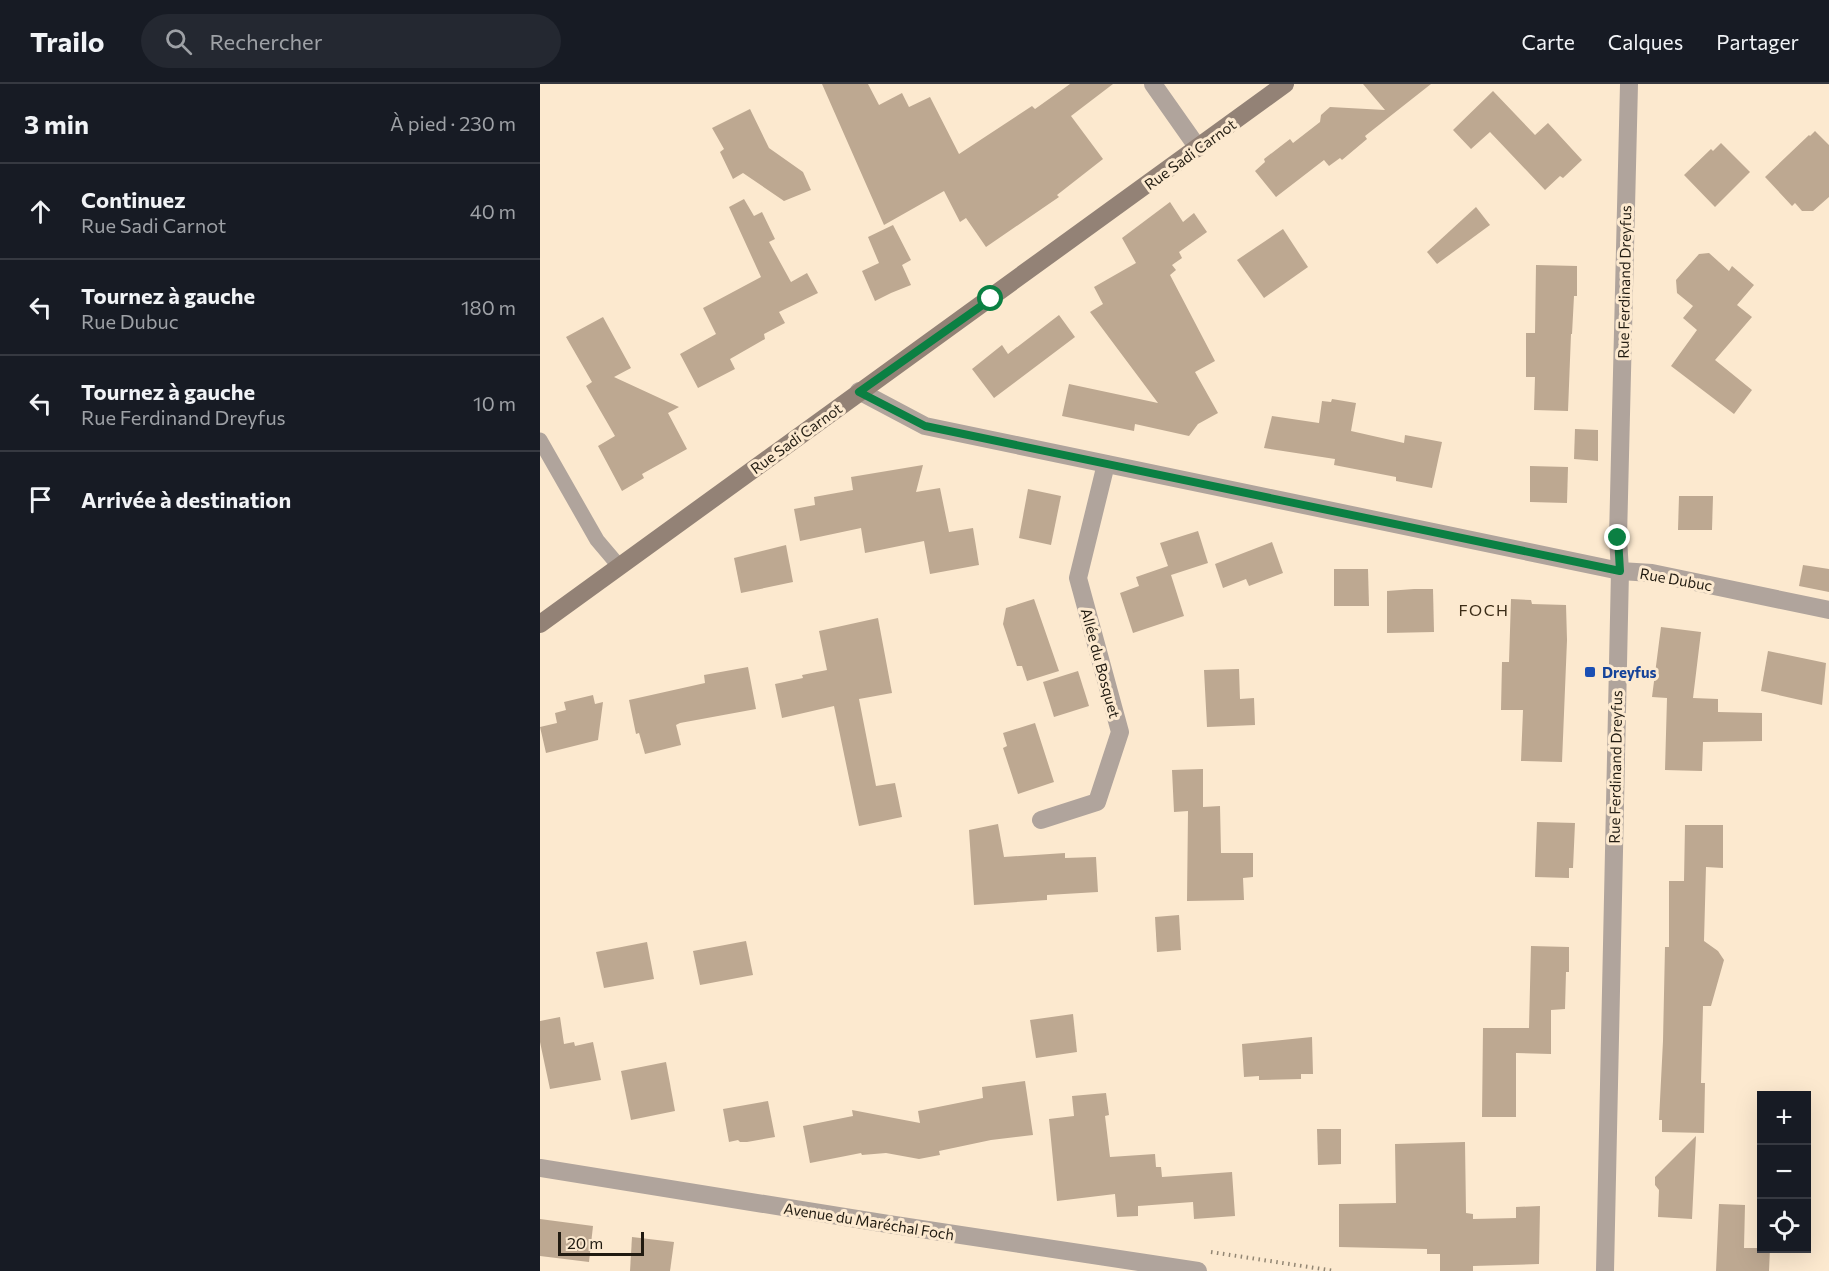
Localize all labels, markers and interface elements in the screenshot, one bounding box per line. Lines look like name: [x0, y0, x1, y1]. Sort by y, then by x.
search box: [141, 14, 561, 68]
text: Trailo: [30, 24, 105, 58]
icon: search: [162, 25, 195, 58]
text: Rechercher: [210, 28, 323, 55]
text: Carte: [1522, 29, 1575, 54]
text: Calques: [1608, 29, 1683, 54]
text: Partager: [1716, 29, 1799, 54]
text: 3 min: [24, 108, 89, 139]
text: À pied · 230 m: [390, 111, 516, 135]
street label: Rue Sadi Carnot: [1141, 115, 1239, 193]
text: Continuez: [81, 186, 186, 213]
icon: ahead: [24, 195, 57, 228]
text: 40 m: [470, 199, 516, 223]
street label: Rue Ferdinand Dreyfus: [1614, 205, 1634, 359]
text: Rue Sadi Carnot: [81, 213, 226, 237]
text: Tournez à gauche: [81, 282, 255, 309]
route start: [977, 285, 1003, 311]
icon: left: [24, 291, 57, 324]
text: 180 m: [461, 295, 516, 319]
text: Rue Dubuc: [81, 309, 179, 333]
text: Tournez à gauche: [81, 378, 255, 405]
icon: left: [24, 387, 57, 420]
text: 10 m: [473, 391, 516, 415]
street label: Rue Sadi Carnot: [747, 399, 845, 477]
text: Rue Ferdinand Dreyfus: [81, 405, 286, 429]
icon: arrive: [24, 483, 57, 516]
text: Arrivée à destination: [81, 486, 291, 513]
route end: [1604, 524, 1630, 550]
street label: Rue Dubuc: [1638, 564, 1714, 594]
district label: FOCH: [1458, 600, 1510, 619]
street label: Allée du Bosquet: [1078, 606, 1124, 720]
place label: Dreyfus: [1602, 663, 1657, 681]
marker: Dreyfus: [1583, 665, 1597, 679]
street label: Rue Ferdinand Dreyfus: [1605, 690, 1625, 844]
map controls: [1757, 1091, 1811, 1253]
button: +: [1757, 1091, 1811, 1145]
button: −: [1757, 1145, 1811, 1199]
street label: Avenue du Maréchal Foch: [783, 1199, 955, 1243]
button: locate: [1757, 1199, 1811, 1253]
scale bar: [558, 1229, 644, 1256]
text: 20 m: [567, 1233, 603, 1252]

